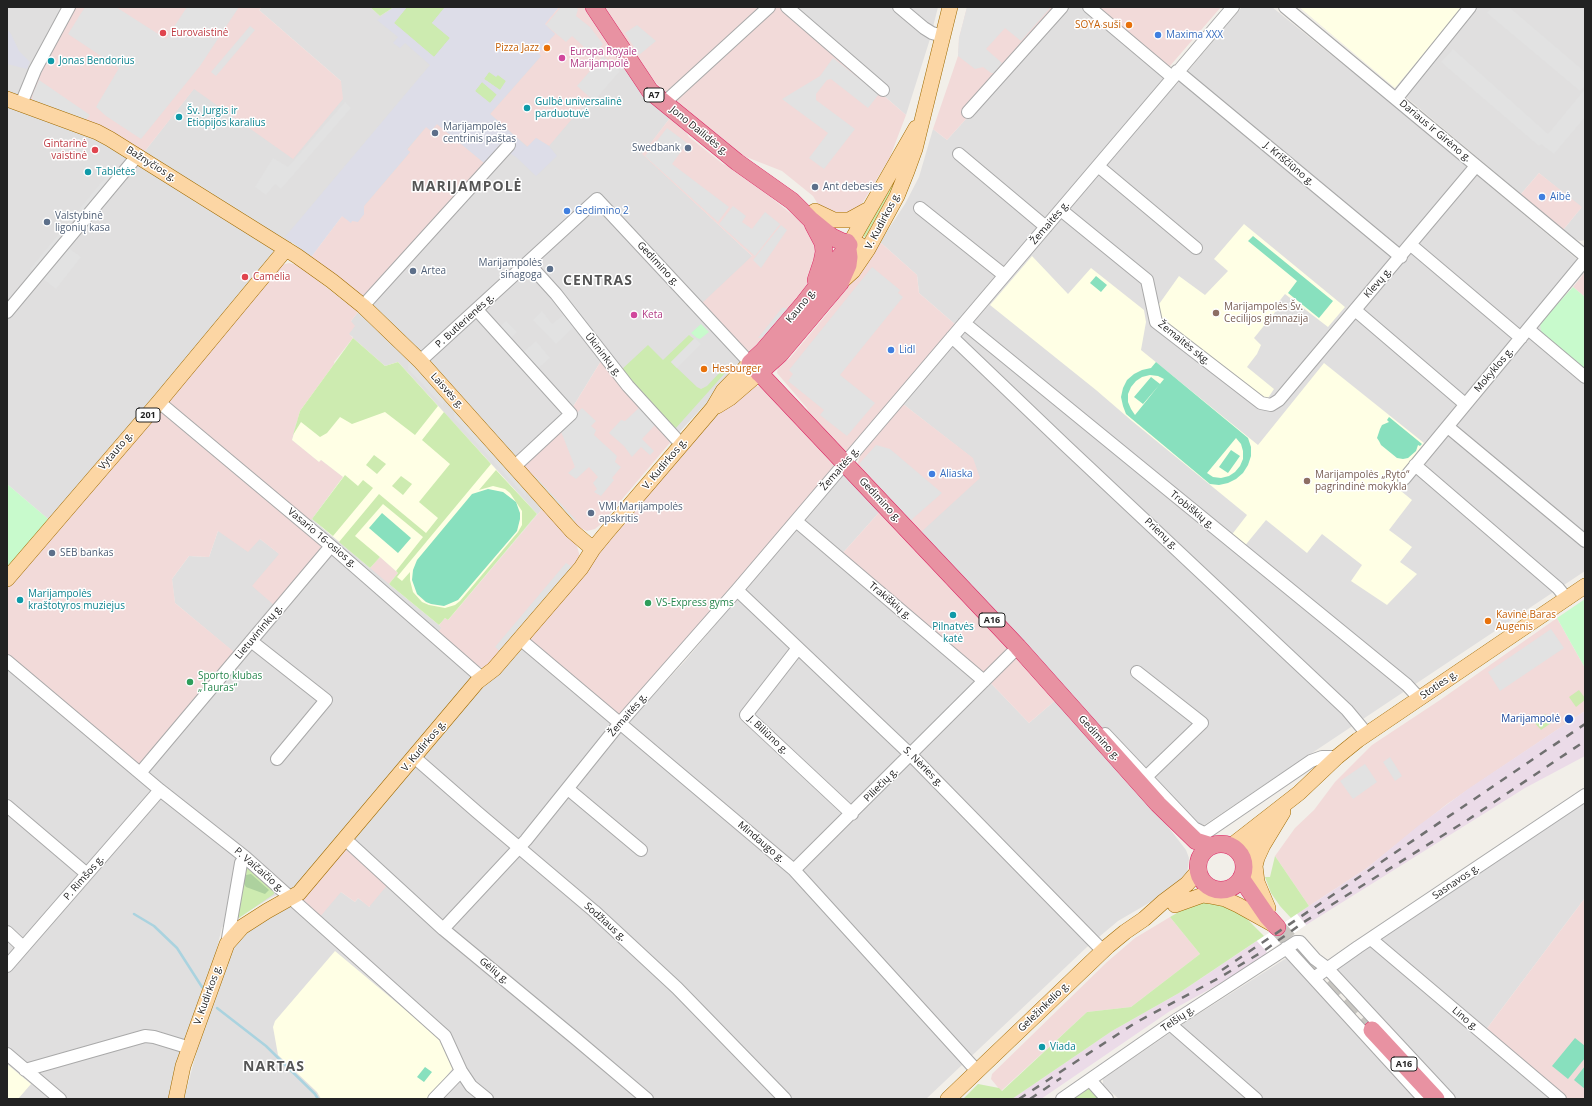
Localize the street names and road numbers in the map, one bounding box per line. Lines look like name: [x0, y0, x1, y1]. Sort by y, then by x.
road number: A7: [644, 88, 664, 102]
street label: Dariaus ir Girėno g.: [1397, 97, 1473, 165]
street label: Jono Dailidės g.: [668, 104, 730, 158]
street label: J. Kriščiūno g.: [1262, 140, 1316, 188]
street label: Bažnyčios g.: [124, 144, 178, 184]
street label: V. Kudirkos g.: [863, 190, 903, 252]
street label: Žemaitės g.: [1028, 199, 1072, 247]
street label: Gedimino g.: [634, 239, 682, 289]
street label: Klevų g.: [1362, 265, 1394, 301]
street label: Kauno g.: [784, 286, 818, 326]
street label: P. Butlerienės g.: [433, 291, 497, 351]
street label: Žemaitės skg.: [1156, 318, 1212, 368]
street label: Ūkininkų g.: [582, 331, 624, 379]
street label: Mokyklos g.: [1472, 345, 1516, 395]
street label: Laisvės g.: [428, 371, 466, 411]
road number: 201: [136, 408, 160, 422]
street label: Vytauto g.: [96, 429, 136, 473]
street label: V. Kudirkos g.: [640, 436, 690, 492]
street label: Žemaitės g.: [818, 445, 862, 493]
street label: Gedimino g.: [856, 475, 904, 525]
street label: Trobiškių g.: [1167, 488, 1217, 532]
street label: Vasario 16-osios g.: [285, 506, 359, 570]
street label: Prienų g.: [1142, 516, 1180, 552]
street label: Trakiškių g.: [866, 580, 914, 622]
street label: Lietuvininkų g.: [233, 602, 285, 662]
road number: A16: [979, 613, 1005, 627]
street label: Stoties g.: [1418, 668, 1460, 702]
street label: Žemaitės g.: [606, 691, 650, 739]
street label: J. Biliūno g.: [745, 713, 791, 757]
street label: Gedimino g.: [1076, 713, 1122, 763]
street label: V. Kudirkos g.: [399, 718, 449, 774]
street label: S. Nėries g.: [901, 745, 945, 789]
street label: Piliečių g.: [861, 765, 901, 805]
street label: Mindaugo g.: [735, 819, 787, 865]
street label: P. Vaičaičio g.: [232, 845, 286, 895]
street label: P. Rimšos g.: [61, 853, 107, 903]
street label: Sasnavos g.: [1430, 862, 1482, 902]
street label: Sodžiaus g.: [582, 900, 628, 944]
street label: Gėlių g.: [477, 955, 511, 987]
street label: V. Kudirkos g.: [192, 963, 224, 1027]
street label: Geležinkelio g.: [1016, 979, 1072, 1035]
street label: Telšių g.: [1159, 1003, 1197, 1035]
street label: Lino g.: [1449, 1005, 1481, 1033]
road number: A16: [1391, 1057, 1417, 1071]

